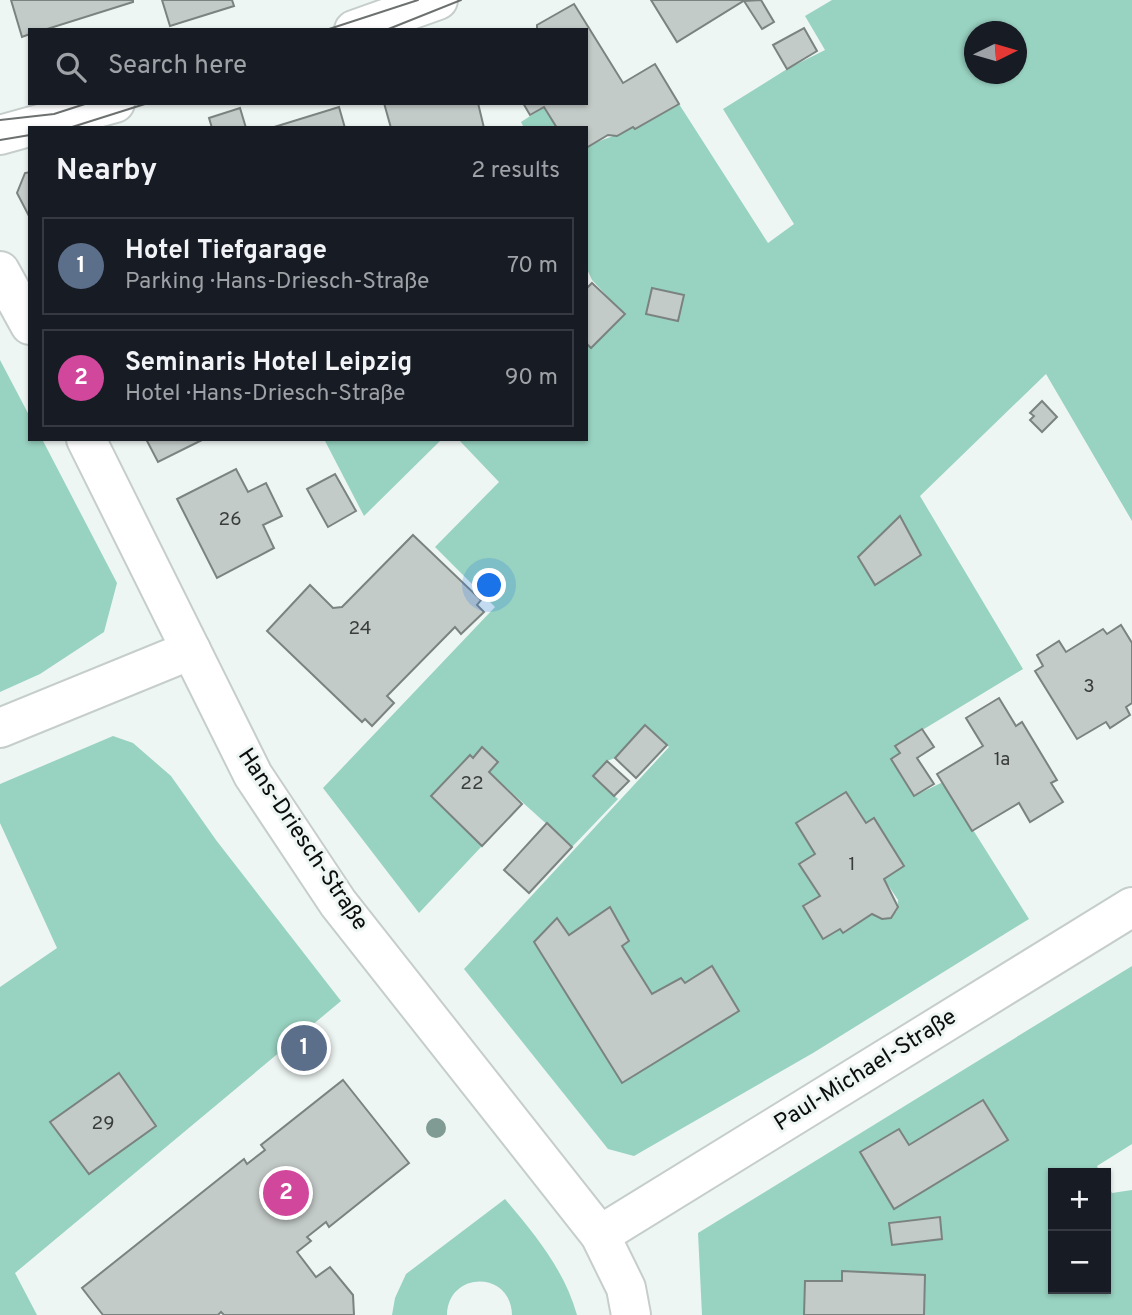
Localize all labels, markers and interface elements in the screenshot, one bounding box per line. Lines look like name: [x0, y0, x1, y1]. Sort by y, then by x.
north arrow: [964, 21, 1027, 84]
search box: [28, 28, 588, 105]
icon: search: [52, 48, 90, 86]
text: Search here: [108, 50, 247, 83]
text: Nearby: [56, 153, 157, 190]
text: 2 results: [471, 157, 560, 186]
text: Hotel Tiefgarage: [125, 235, 327, 268]
text: 1: [76, 252, 86, 281]
text: 70 m: [507, 252, 558, 281]
text: Parking · Hans-Driesch-Straße: [125, 268, 429, 297]
text: Seminaris Hotel Leipzig: [125, 347, 412, 380]
text: 2: [74, 364, 88, 393]
text: 90 m: [505, 364, 558, 393]
text: Hotel · Hans-Driesch-Straße: [125, 380, 405, 409]
house number: 26: [219, 508, 241, 532]
your location: [472, 568, 506, 602]
house number: 24: [348, 617, 372, 641]
house number: 3: [1083, 675, 1095, 699]
street label: Hans-Driesch-Straße: [230, 743, 374, 937]
house number: 1a: [994, 748, 1010, 772]
house number: 22: [460, 772, 484, 796]
house number: 1: [848, 853, 856, 877]
street label: Paul-Michael-Straße: [769, 1003, 963, 1139]
pin: 1: [281, 1022, 327, 1074]
house number: 29: [92, 1112, 114, 1136]
pin: 2: [263, 1167, 309, 1219]
map controls: [1048, 1168, 1111, 1294]
button: +: [1048, 1168, 1111, 1231]
button: −: [1048, 1231, 1111, 1294]

